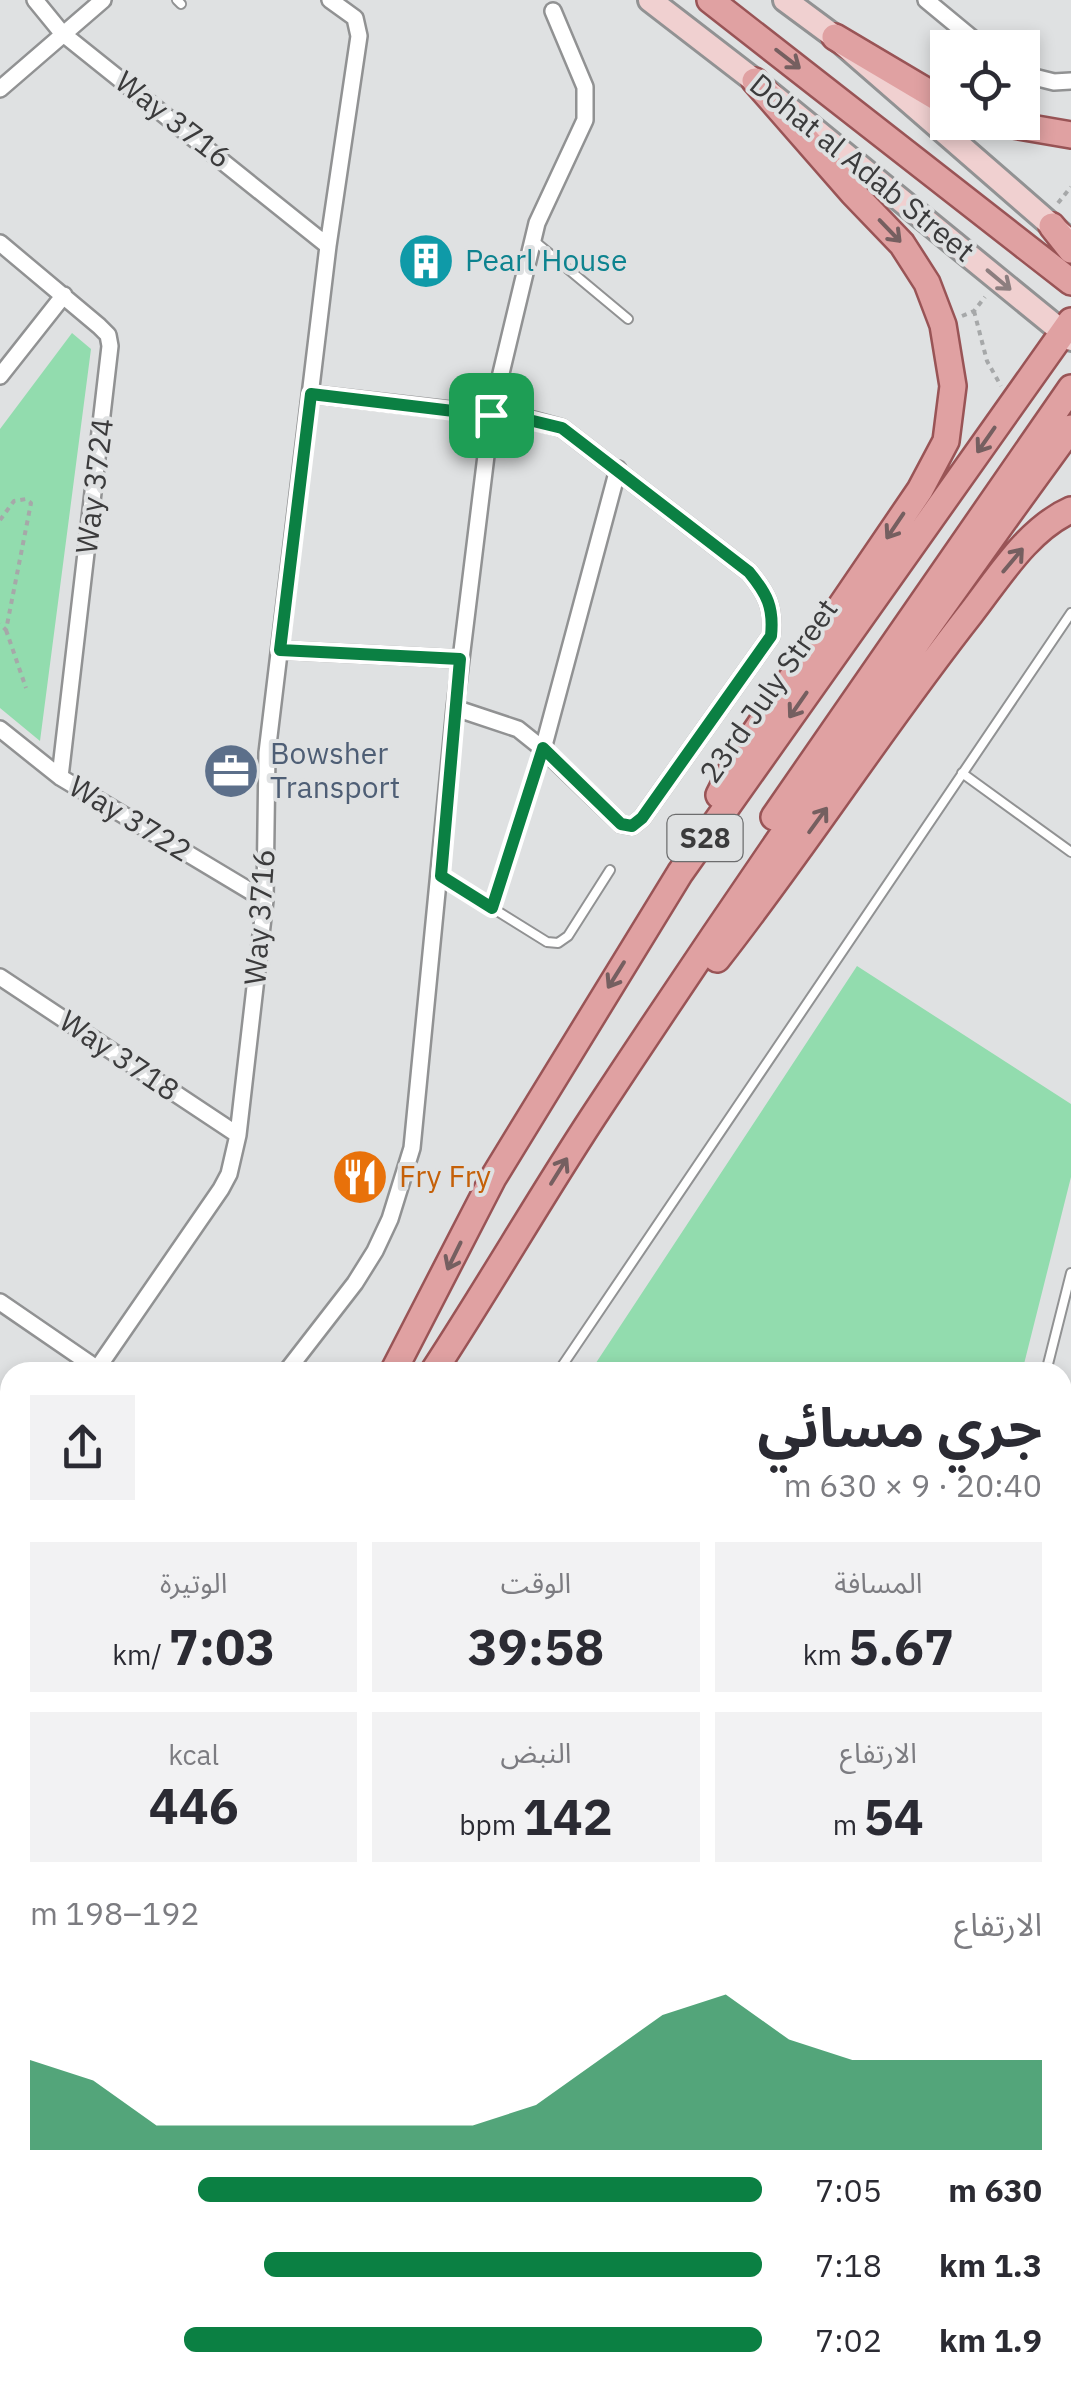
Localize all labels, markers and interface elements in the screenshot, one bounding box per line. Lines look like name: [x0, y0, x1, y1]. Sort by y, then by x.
map controls: [930, 30, 1040, 140]
button: locate: [930, 30, 1040, 140]
one-way arrow: [774, 48, 801, 69]
street label: Way 3716: [108, 61, 240, 176]
street label: Dohat al Adab Street: [743, 64, 983, 270]
one-way arrow: [878, 219, 902, 243]
building icon: Pearl House: [396, 231, 456, 291]
place label: Pearl House: [465, 240, 627, 279]
one-way arrow: [986, 269, 1012, 291]
pin: [449, 373, 534, 458]
icon: arrive: [464, 388, 519, 443]
street label: Way 3724: [66, 416, 121, 556]
one-way arrow: [976, 426, 997, 454]
one-way arrow: [885, 511, 906, 539]
one-way arrow: [1002, 548, 1024, 574]
street label: 23rd July Street: [690, 591, 846, 790]
one-way arrow: [788, 691, 809, 719]
place label: Bowsher Transport: [270, 733, 400, 806]
office icon: Bowsher Transport: [201, 741, 261, 801]
street label: Way 3722: [62, 766, 199, 870]
one-way arrow: [807, 807, 828, 834]
road number: S28: [668, 815, 742, 861]
street label: Way 3716: [234, 848, 283, 986]
one-way arrow: [606, 960, 627, 988]
street label: Way 3718: [52, 1000, 187, 1109]
restaurant icon: Fry Fry: [330, 1147, 390, 1207]
place label: Fry Fry: [399, 1156, 491, 1195]
one-way arrow: [548, 1157, 569, 1186]
one-way arrow: [444, 1240, 463, 1270]
text: جري مسائي: [758, 1391, 1042, 1462]
button: share: [30, 1395, 135, 1500]
text: 20:40 · 9 × 630 m: [784, 1464, 1042, 1506]
text: الوتيرة: [160, 1564, 227, 1601]
text: الوقت: [501, 1564, 571, 1601]
text: المسافة: [834, 1564, 922, 1601]
text: 7:03: [169, 1614, 275, 1679]
text: 39:58: [468, 1614, 604, 1679]
text: 5.67: [848, 1614, 954, 1679]
text: /km: [112, 1636, 169, 1673]
text: km: [803, 1636, 848, 1673]
text: النبض: [501, 1734, 572, 1771]
text: الارتفاع: [840, 1734, 917, 1771]
text: kcal: [168, 1736, 219, 1773]
text: 446: [149, 1773, 239, 1838]
text: 142: [523, 1784, 613, 1849]
text: 54: [864, 1784, 924, 1849]
text: bpm: [459, 1806, 523, 1843]
text: m: [833, 1806, 864, 1843]
text: 192–198 m: [30, 1892, 200, 1934]
text: الارتفاع: [954, 1903, 1042, 1945]
text: 7:05: [815, 2169, 882, 2211]
text: 630 m: [948, 2169, 1042, 2211]
text: 7:18: [815, 2244, 882, 2286]
text: 1.3 km: [939, 2244, 1042, 2286]
text: 7:02: [815, 2319, 882, 2361]
text: 1.9 km: [939, 2319, 1042, 2361]

